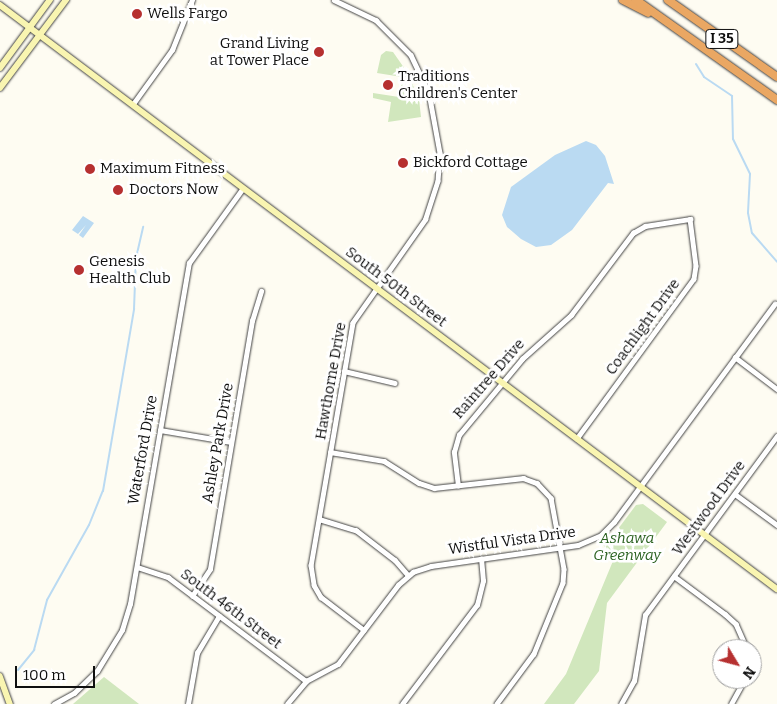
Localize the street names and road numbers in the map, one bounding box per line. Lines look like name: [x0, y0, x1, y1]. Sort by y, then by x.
road number: I 35: [704, 28, 740, 50]
street label: South 50th Street: [342, 243, 450, 331]
street label: Coachlight Drive: [602, 275, 684, 379]
street label: Hawthorne Drive: [312, 321, 350, 441]
street label: Raintree Drive: [449, 335, 529, 423]
street label: Ashley Park Drive: [199, 382, 237, 504]
street label: Waterford Drive: [124, 394, 162, 506]
street label: Westwood Drive: [669, 457, 749, 559]
street label: Wistful Vista Drive: [447, 523, 577, 559]
street label: South 46th Street: [177, 565, 285, 653]

